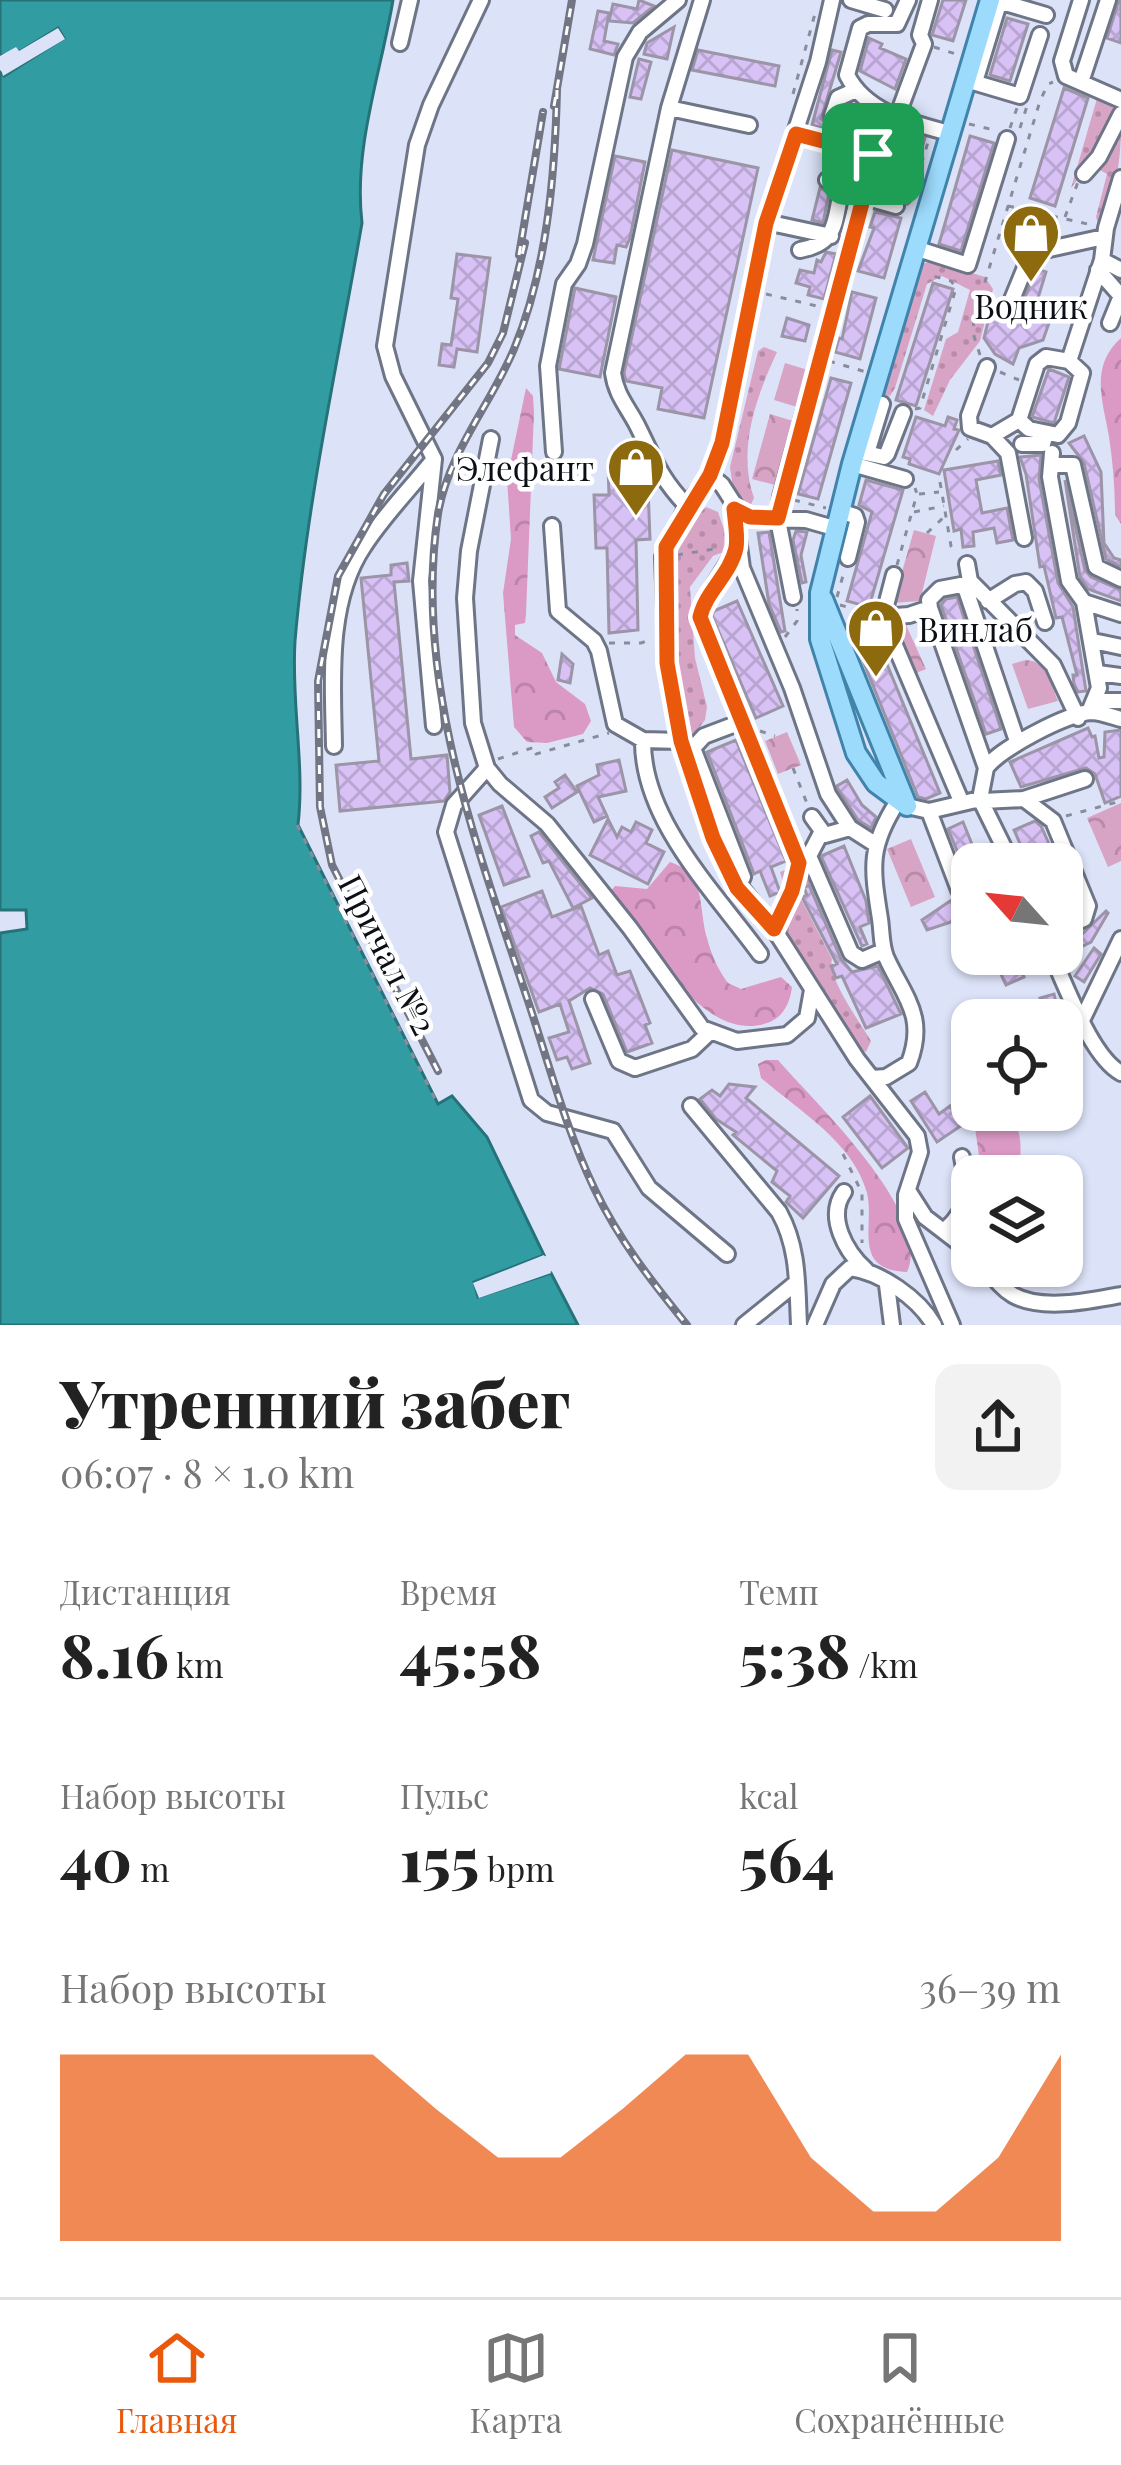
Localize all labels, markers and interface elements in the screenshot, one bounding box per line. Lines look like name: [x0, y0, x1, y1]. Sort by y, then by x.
pin: [822, 103, 924, 205]
icon: arrive: [840, 121, 906, 187]
shop icon: Водник: [1000, 202, 1062, 284]
place label: Водник: [974, 283, 1088, 327]
shop icon: Элефант: [605, 436, 667, 518]
place label: Элефант: [456, 445, 594, 489]
shop icon: Винлаб: [845, 597, 907, 679]
place label: Винлаб: [918, 606, 1033, 650]
north arrow: [951, 843, 1083, 975]
map controls: [951, 843, 1083, 1287]
street label: Причал №2: [330, 867, 448, 1041]
button: locate: [951, 999, 1083, 1131]
button: layers: [951, 1155, 1083, 1287]
text: Утренний забег: [60, 1357, 571, 1445]
button: share: [935, 1364, 1061, 1490]
text: 06:07 · 8 × 1.0 km: [60, 1446, 354, 1498]
text: Дистанция: [60, 1569, 231, 1613]
text: Время: [400, 1569, 497, 1613]
text: Темп: [739, 1569, 819, 1613]
text: 8.16: [60, 1613, 169, 1693]
text: 45:58: [400, 1613, 541, 1693]
text: 5:38: [739, 1613, 850, 1693]
text: km: [169, 1642, 224, 1686]
text: /km: [850, 1642, 918, 1686]
text: Набор высоты: [60, 1773, 286, 1817]
text: Пульс: [400, 1773, 489, 1817]
text: kcal: [739, 1773, 798, 1817]
text: 40: [60, 1817, 132, 1897]
text: 155: [400, 1817, 479, 1897]
text: 564: [739, 1817, 835, 1897]
text: m: [132, 1846, 169, 1890]
text: bpm: [479, 1846, 554, 1890]
text: Набор высоты: [60, 1961, 327, 2013]
text: 36–39 m: [919, 1961, 1061, 2013]
tab: Главная: [116, 2325, 238, 2441]
tab: Карта: [469, 2325, 562, 2441]
tab: Сохранённые: [794, 2325, 1005, 2441]

